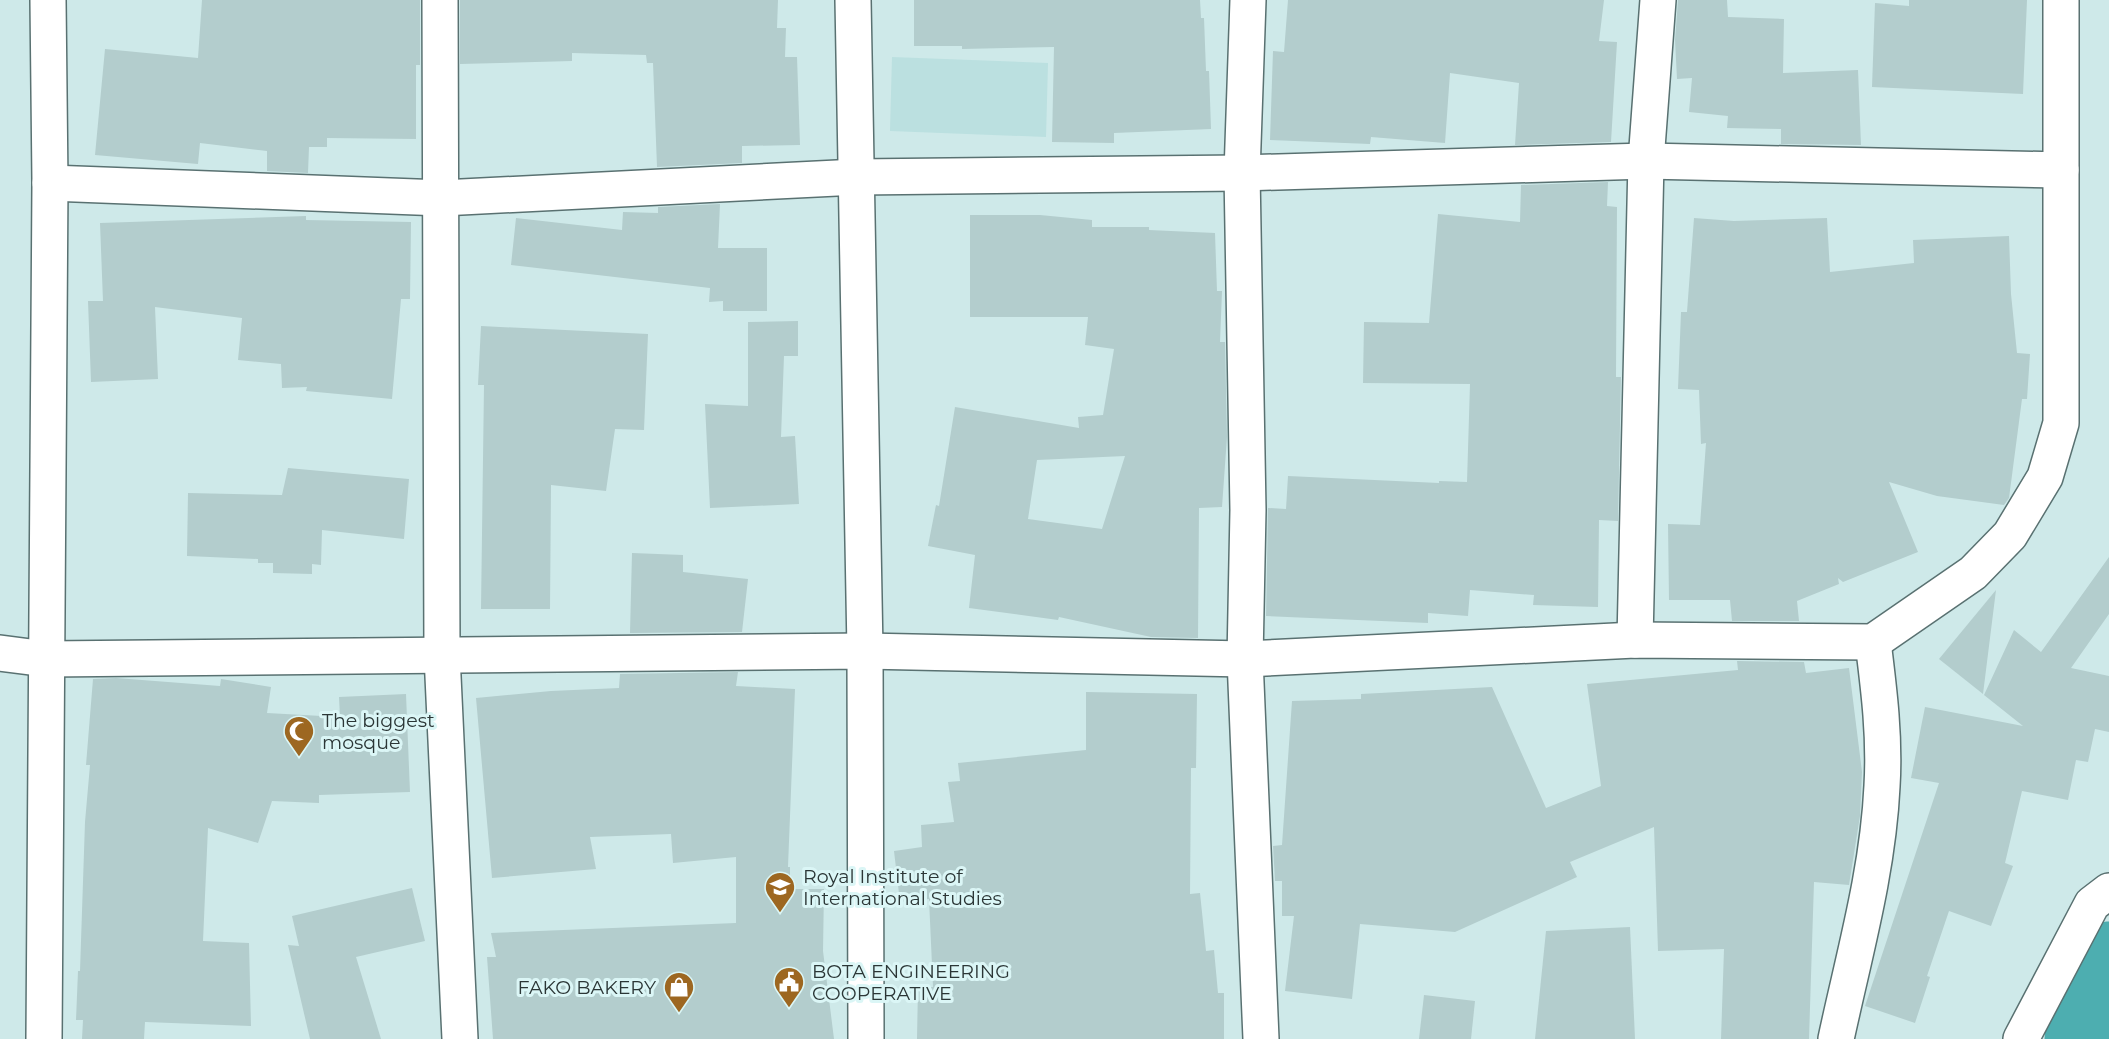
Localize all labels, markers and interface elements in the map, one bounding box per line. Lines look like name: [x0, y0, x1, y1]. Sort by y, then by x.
place label: The biggest mosque: [322, 709, 435, 754]
mosque icon: The biggest mosque: [282, 714, 316, 758]
place label: Royal Institute of International Studies: [803, 865, 1002, 910]
school or university icon: Royal Institute of International Studies: [763, 870, 797, 914]
place label: BOTA ENGINEERING COOPERATIVE: [812, 960, 1010, 1005]
public building icon: BOTA ENGINEERING COOPERATIVE: [772, 965, 806, 1009]
shop icon: FAKO BAKERY: [662, 970, 696, 1014]
place label: FAKO BAKERY: [518, 976, 657, 999]

